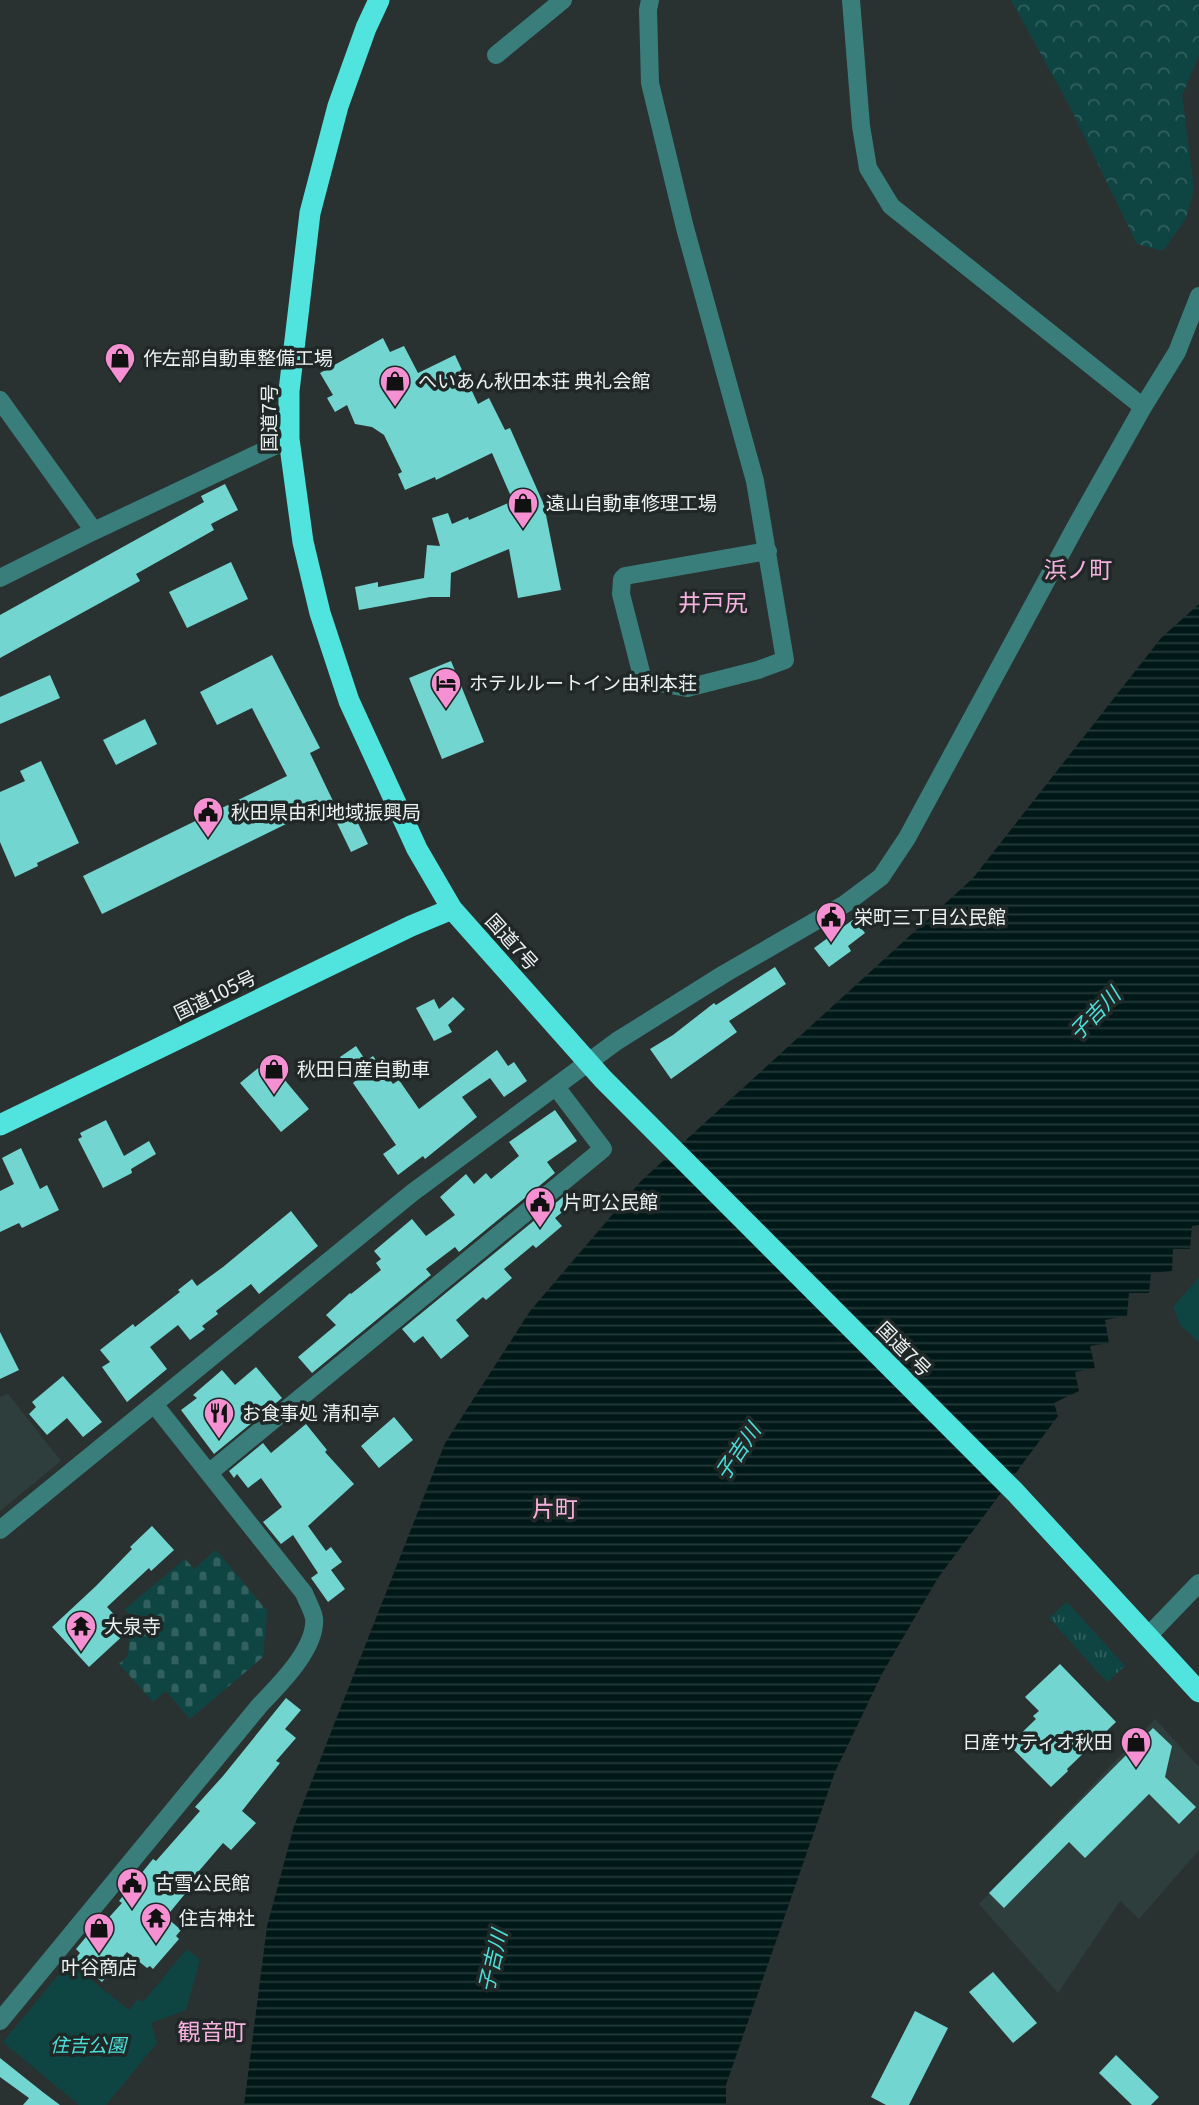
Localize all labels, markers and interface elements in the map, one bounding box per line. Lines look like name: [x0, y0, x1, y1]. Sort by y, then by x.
shop icon: 作左部自動車整備工場: [103, 341, 137, 385]
place label: 作左部自動車整備工場: [143, 343, 333, 370]
shop icon: へいあん秋田本荘 典礼会館: [378, 364, 412, 408]
place label: へいあん秋田本荘 典礼会館: [418, 366, 650, 393]
street label: 国道7号: [254, 384, 281, 452]
shop icon: 遠山自動車修理工場: [506, 486, 540, 530]
place label: 遠山自動車修理工場: [546, 488, 717, 515]
district label: 浜ノ町: [1044, 551, 1113, 585]
district label: 井戸尻: [679, 584, 748, 618]
hotel icon: ホテルルートイン由利本荘: [429, 666, 463, 710]
place label: ホテルルートイン由利本荘: [469, 668, 697, 695]
public building icon: 秋田県由利地域振興局: [191, 795, 225, 839]
place label: 秋田県由利地域振興局: [231, 797, 421, 824]
public building icon: 栄町三丁目公民館: [814, 900, 848, 944]
place label: 栄町三丁目公民館: [854, 902, 1006, 929]
street label: 国道7号: [480, 907, 546, 975]
street label: 国道105号: [169, 962, 260, 1025]
water label: 子吉川: [1061, 978, 1128, 1046]
shop icon: 秋田日産自動車: [257, 1052, 291, 1096]
place label: 秋田日産自動車: [297, 1054, 430, 1081]
public building icon: 片町公民館: [523, 1185, 557, 1229]
place label: 片町公民館: [563, 1187, 658, 1214]
street label: 国道7号: [872, 1315, 938, 1381]
restaurant icon: お食事処 清和亭: [202, 1396, 236, 1440]
place label: お食事処 清和亭: [242, 1398, 379, 1425]
water label: 子吉川: [706, 1415, 768, 1485]
district label: 片町: [532, 1490, 578, 1524]
temple icon: 大泉寺: [64, 1609, 98, 1653]
place label: 大泉寺: [104, 1611, 161, 1638]
shop icon: 日産サティオ秋田: [1119, 1725, 1153, 1769]
place label: 日産サティオ秋田: [962, 1727, 1113, 1754]
public building icon: 古雪公民館: [115, 1866, 149, 1910]
place label: 古雪公民館: [155, 1868, 250, 1895]
temple icon: 住吉神社: [139, 1901, 173, 1945]
place label: 住吉神社: [179, 1903, 255, 1930]
shop icon: 叶谷商店: [82, 1911, 116, 1955]
water label: 子吉川: [469, 1925, 513, 1995]
place label: 叶谷商店: [61, 1952, 137, 1979]
district label: 観音町: [178, 2013, 247, 2047]
park label: 住吉公園: [50, 2030, 129, 2057]

